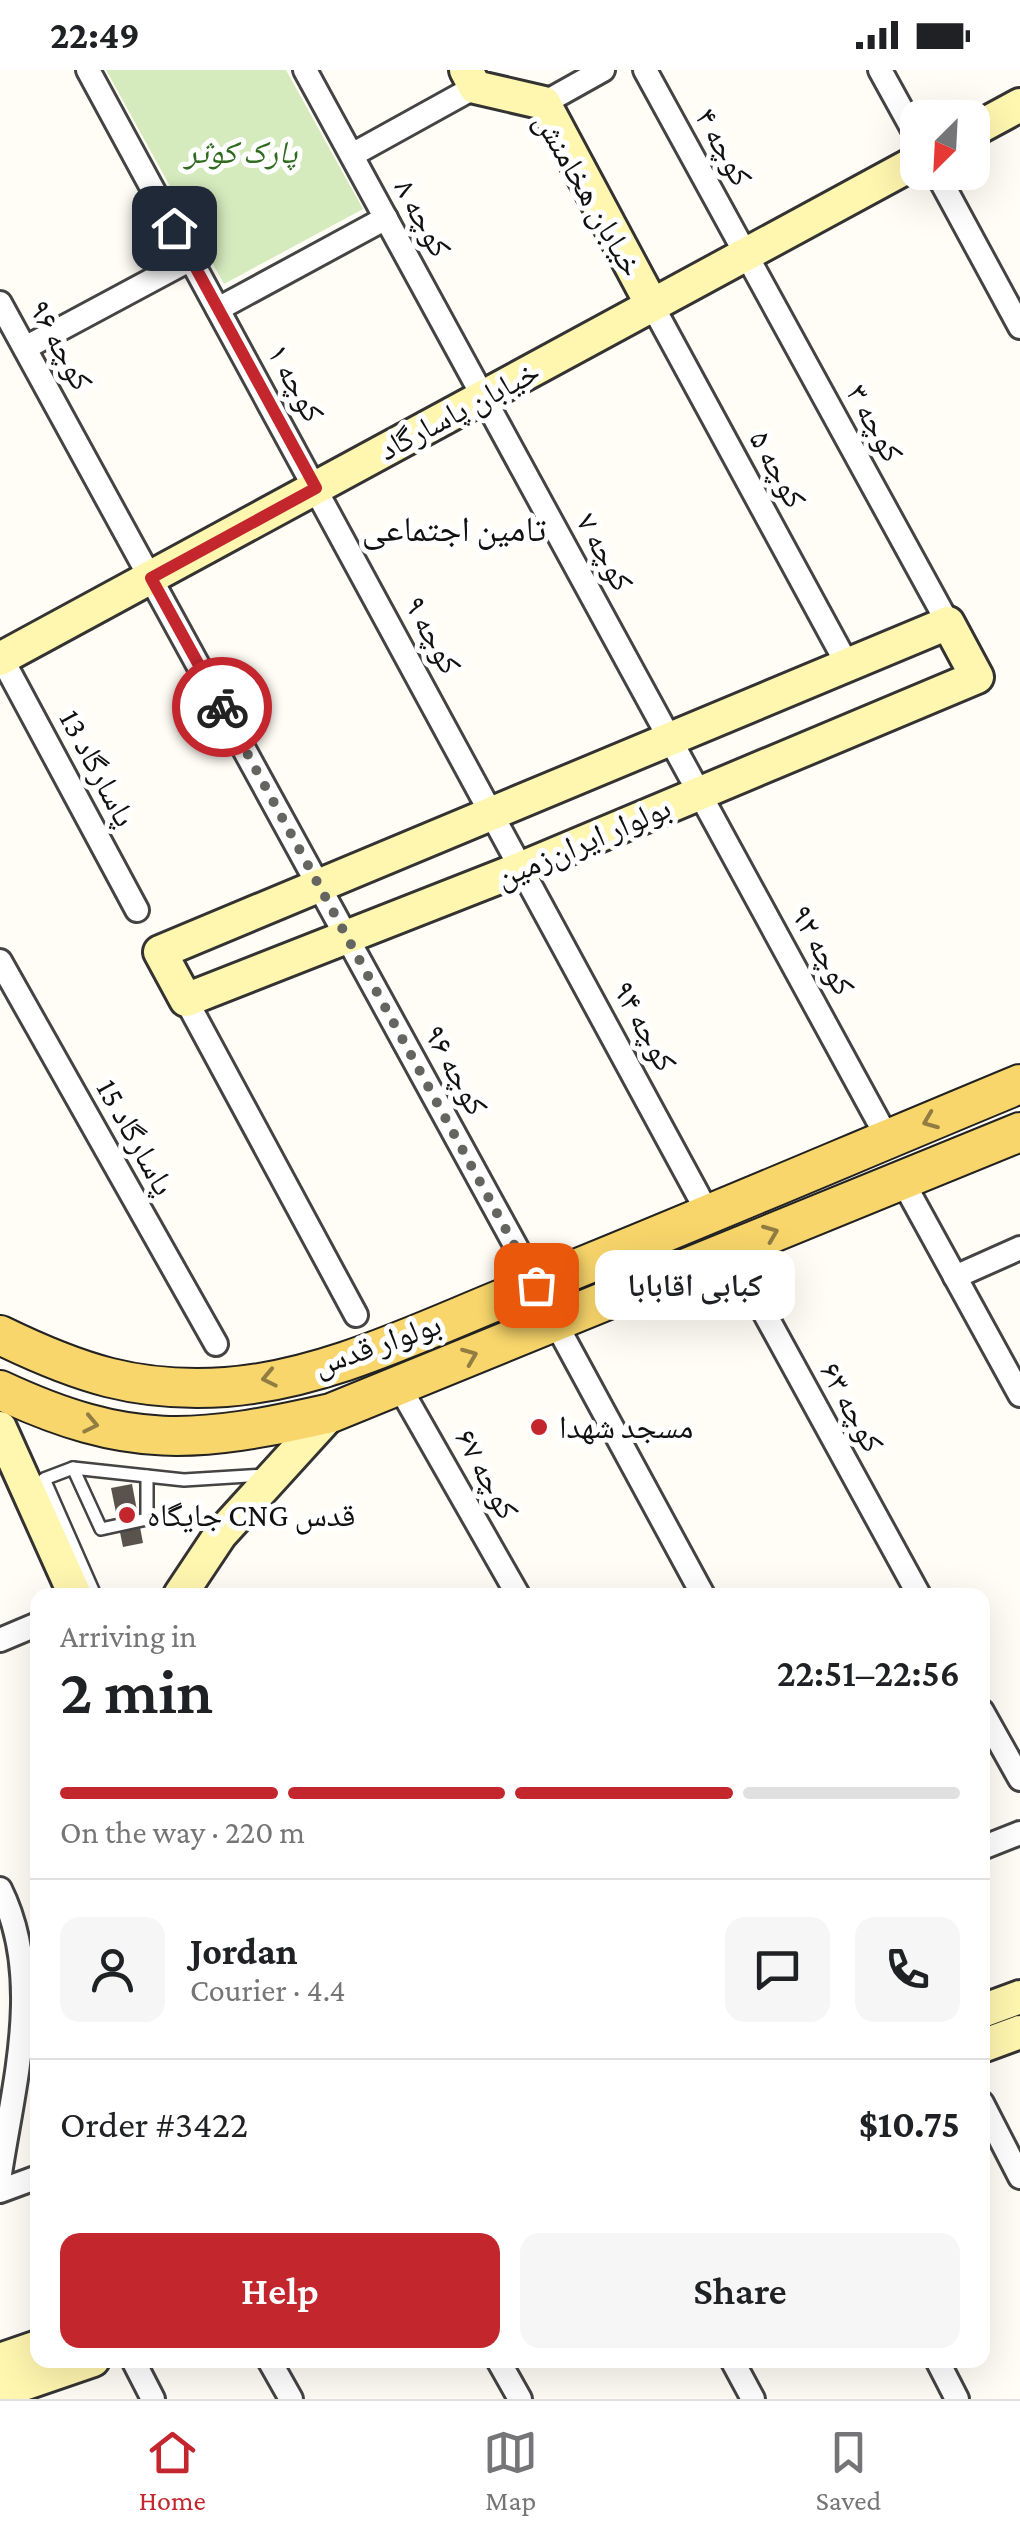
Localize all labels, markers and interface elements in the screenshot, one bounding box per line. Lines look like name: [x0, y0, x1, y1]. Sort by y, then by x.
text: 22:49: [50, 14, 140, 56]
north arrow: [900, 100, 990, 190]
map controls: [900, 100, 990, 190]
street label: کوچه ۴: [688, 102, 760, 192]
street label: خیابان هخامنش: [526, 105, 651, 284]
park label: پارک کوثر: [183, 134, 298, 171]
street label: کوچه ۸: [387, 173, 459, 263]
pin: [132, 186, 217, 271]
icon: home: [147, 201, 202, 256]
street label: کوچه ۹۶: [21, 293, 100, 397]
street label: کوچه ۱: [260, 338, 332, 428]
street label: خیابان پاسارگاد: [372, 353, 546, 469]
street label: کوچه ۳: [839, 378, 911, 468]
street label: کوچه ۵: [742, 424, 814, 514]
street label: کوچه ۷: [569, 507, 641, 597]
district label: تامین اجتماعی: [362, 510, 546, 550]
street label: کوچه ۹: [397, 590, 469, 680]
courier: [172, 657, 272, 757]
icon: bike: [195, 680, 250, 735]
street label: پاسارگاد 13: [51, 703, 144, 833]
street label: بولوار ایران‌زمین: [490, 789, 677, 897]
street label: کوچه ۹۲: [783, 898, 862, 1002]
street label: کوچه ۹۴: [605, 974, 684, 1078]
street label: کوچه ۹۶: [416, 1018, 495, 1122]
street label: پاسارگاد 15: [88, 1073, 183, 1202]
one-way arrow: [922, 1110, 940, 1130]
one-way arrow: [761, 1225, 779, 1245]
pin: [494, 1243, 579, 1328]
callout: کبابی اقابابا: [596, 1250, 796, 1320]
icon: bag: [509, 1258, 564, 1313]
text: کبابی اقابابا: [627, 1267, 763, 1303]
street label: بولوار قدس: [308, 1305, 446, 1384]
one-way arrow: [461, 1348, 478, 1368]
street label: کوچه ۶۳: [812, 1355, 891, 1459]
one-way arrow: [261, 1366, 278, 1387]
place label: مسجد شهدا: [559, 1409, 693, 1445]
one-way arrow: [82, 1412, 99, 1433]
marker: مسجد شهدا: [528, 1416, 550, 1438]
street label: کوچه ۶۷: [447, 1422, 526, 1526]
place label: جایگاه CNG قدس: [147, 1497, 355, 1535]
marker: جایگاه CNG قدس: [116, 1504, 138, 1526]
text: Arriving in: [60, 1618, 197, 1654]
text: 22:51–22:56: [777, 1652, 960, 1694]
text: 2 min: [60, 1655, 213, 1727]
text: On the way · 220 m: [60, 1814, 305, 1850]
button: person: [60, 1917, 165, 2022]
button: chat: [725, 1917, 830, 2022]
button: phone: [855, 1917, 960, 2022]
text: Jordan: [190, 1930, 298, 1972]
text: Courier · 4.4: [190, 1972, 346, 2008]
text: Order #3422: [60, 2103, 248, 2145]
text: $10.75: [859, 2103, 960, 2145]
button: Help: [60, 2233, 500, 2348]
button: Share: [520, 2233, 960, 2348]
tab: Home: [139, 2425, 206, 2516]
tab: Map: [483, 2425, 538, 2516]
tab: Saved: [816, 2425, 881, 2516]

